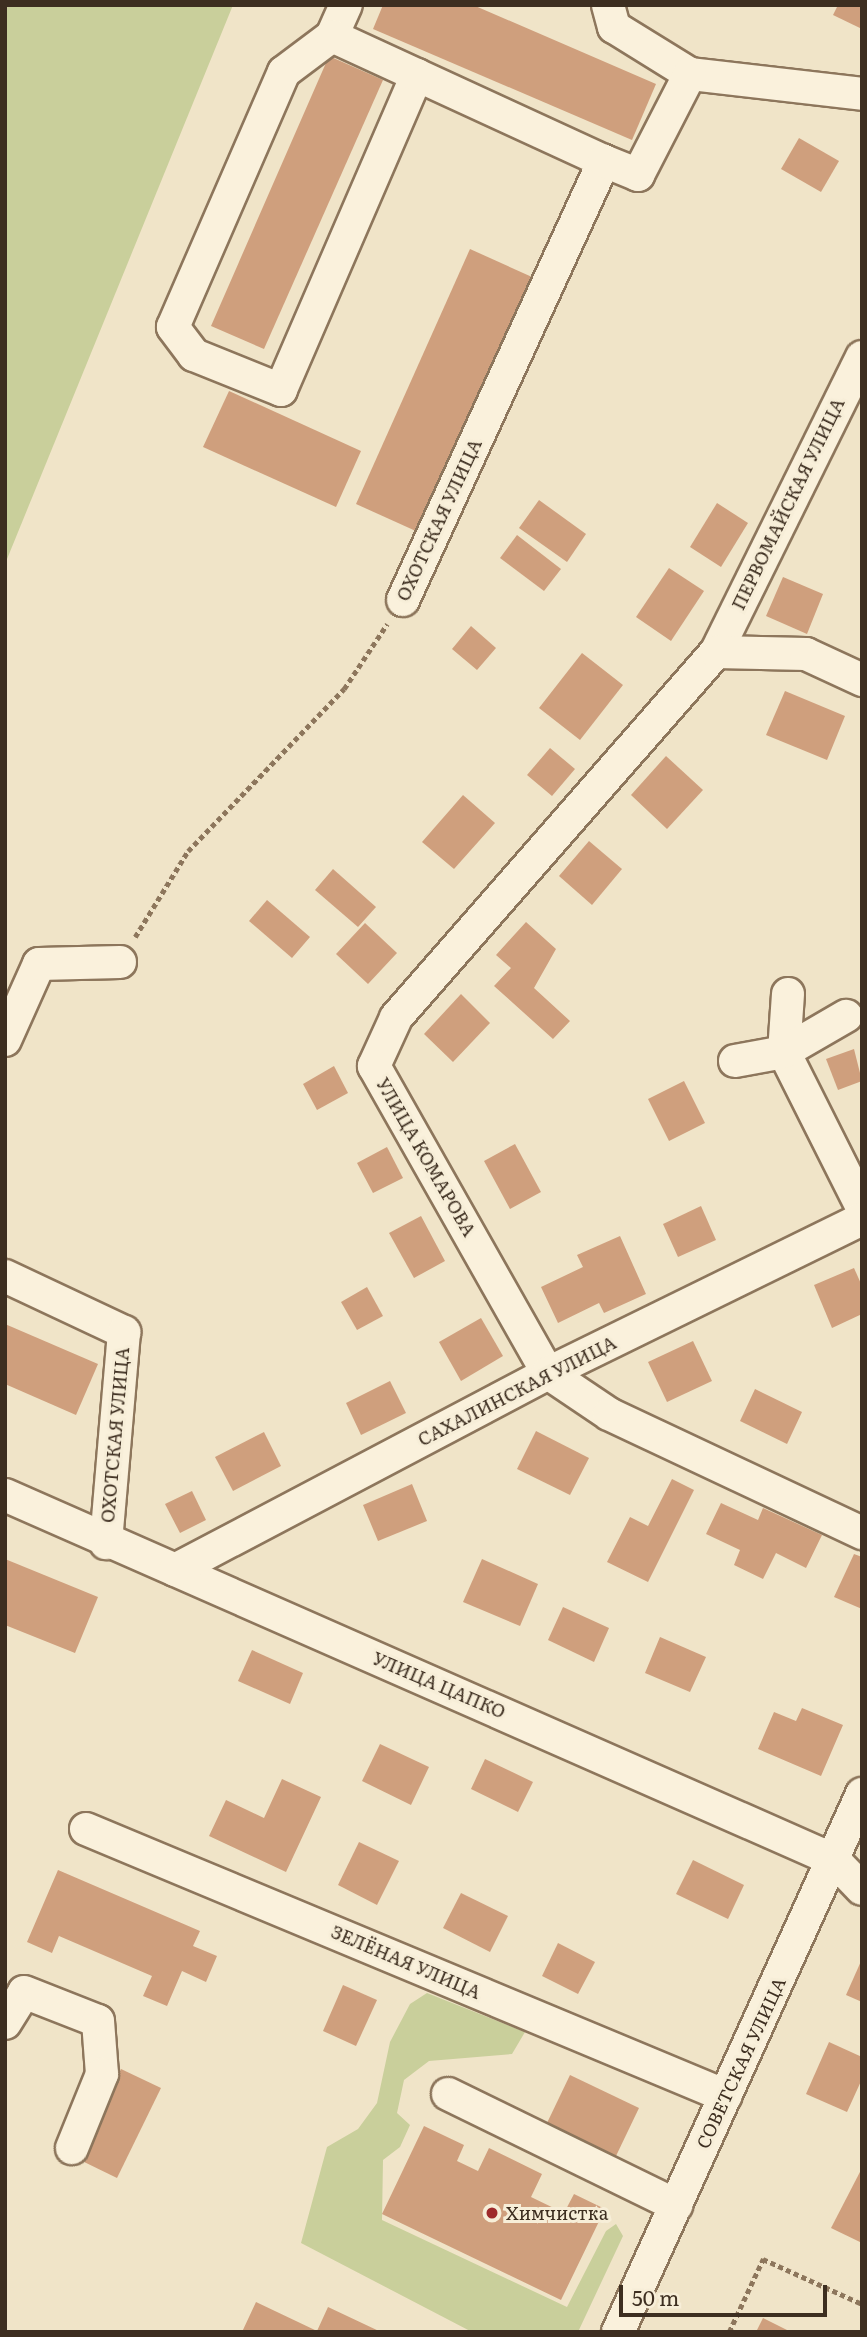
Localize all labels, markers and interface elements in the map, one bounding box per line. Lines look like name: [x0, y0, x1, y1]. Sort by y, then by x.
street label: ПЕРВОМАЙСКАЯ УЛИЦА: [727, 395, 849, 613]
street label: ОХОТСКАЯ УЛИЦА: [392, 436, 486, 604]
street label: УЛИЦА КОМАРОВА: [372, 1074, 480, 1240]
street label: САХАЛИНСКАЯ УЛИЦА: [414, 1332, 620, 1450]
street label: ОХОТСКАЯ УЛИЦА: [97, 1346, 133, 1524]
street label: УЛИЦА ЦАПКО: [369, 1647, 509, 1723]
street label: ЗЕЛЁНАЯ УЛИЦА: [328, 1921, 484, 2003]
street label: СОВЕТСКАЯ УЛИЦА: [692, 1974, 790, 2152]
place label: Химчистка: [506, 2202, 608, 2224]
marker: Химчистка: [484, 2205, 500, 2221]
scale bar: [622, 2270, 830, 2314]
text: 50 m: [632, 2281, 679, 2312]

